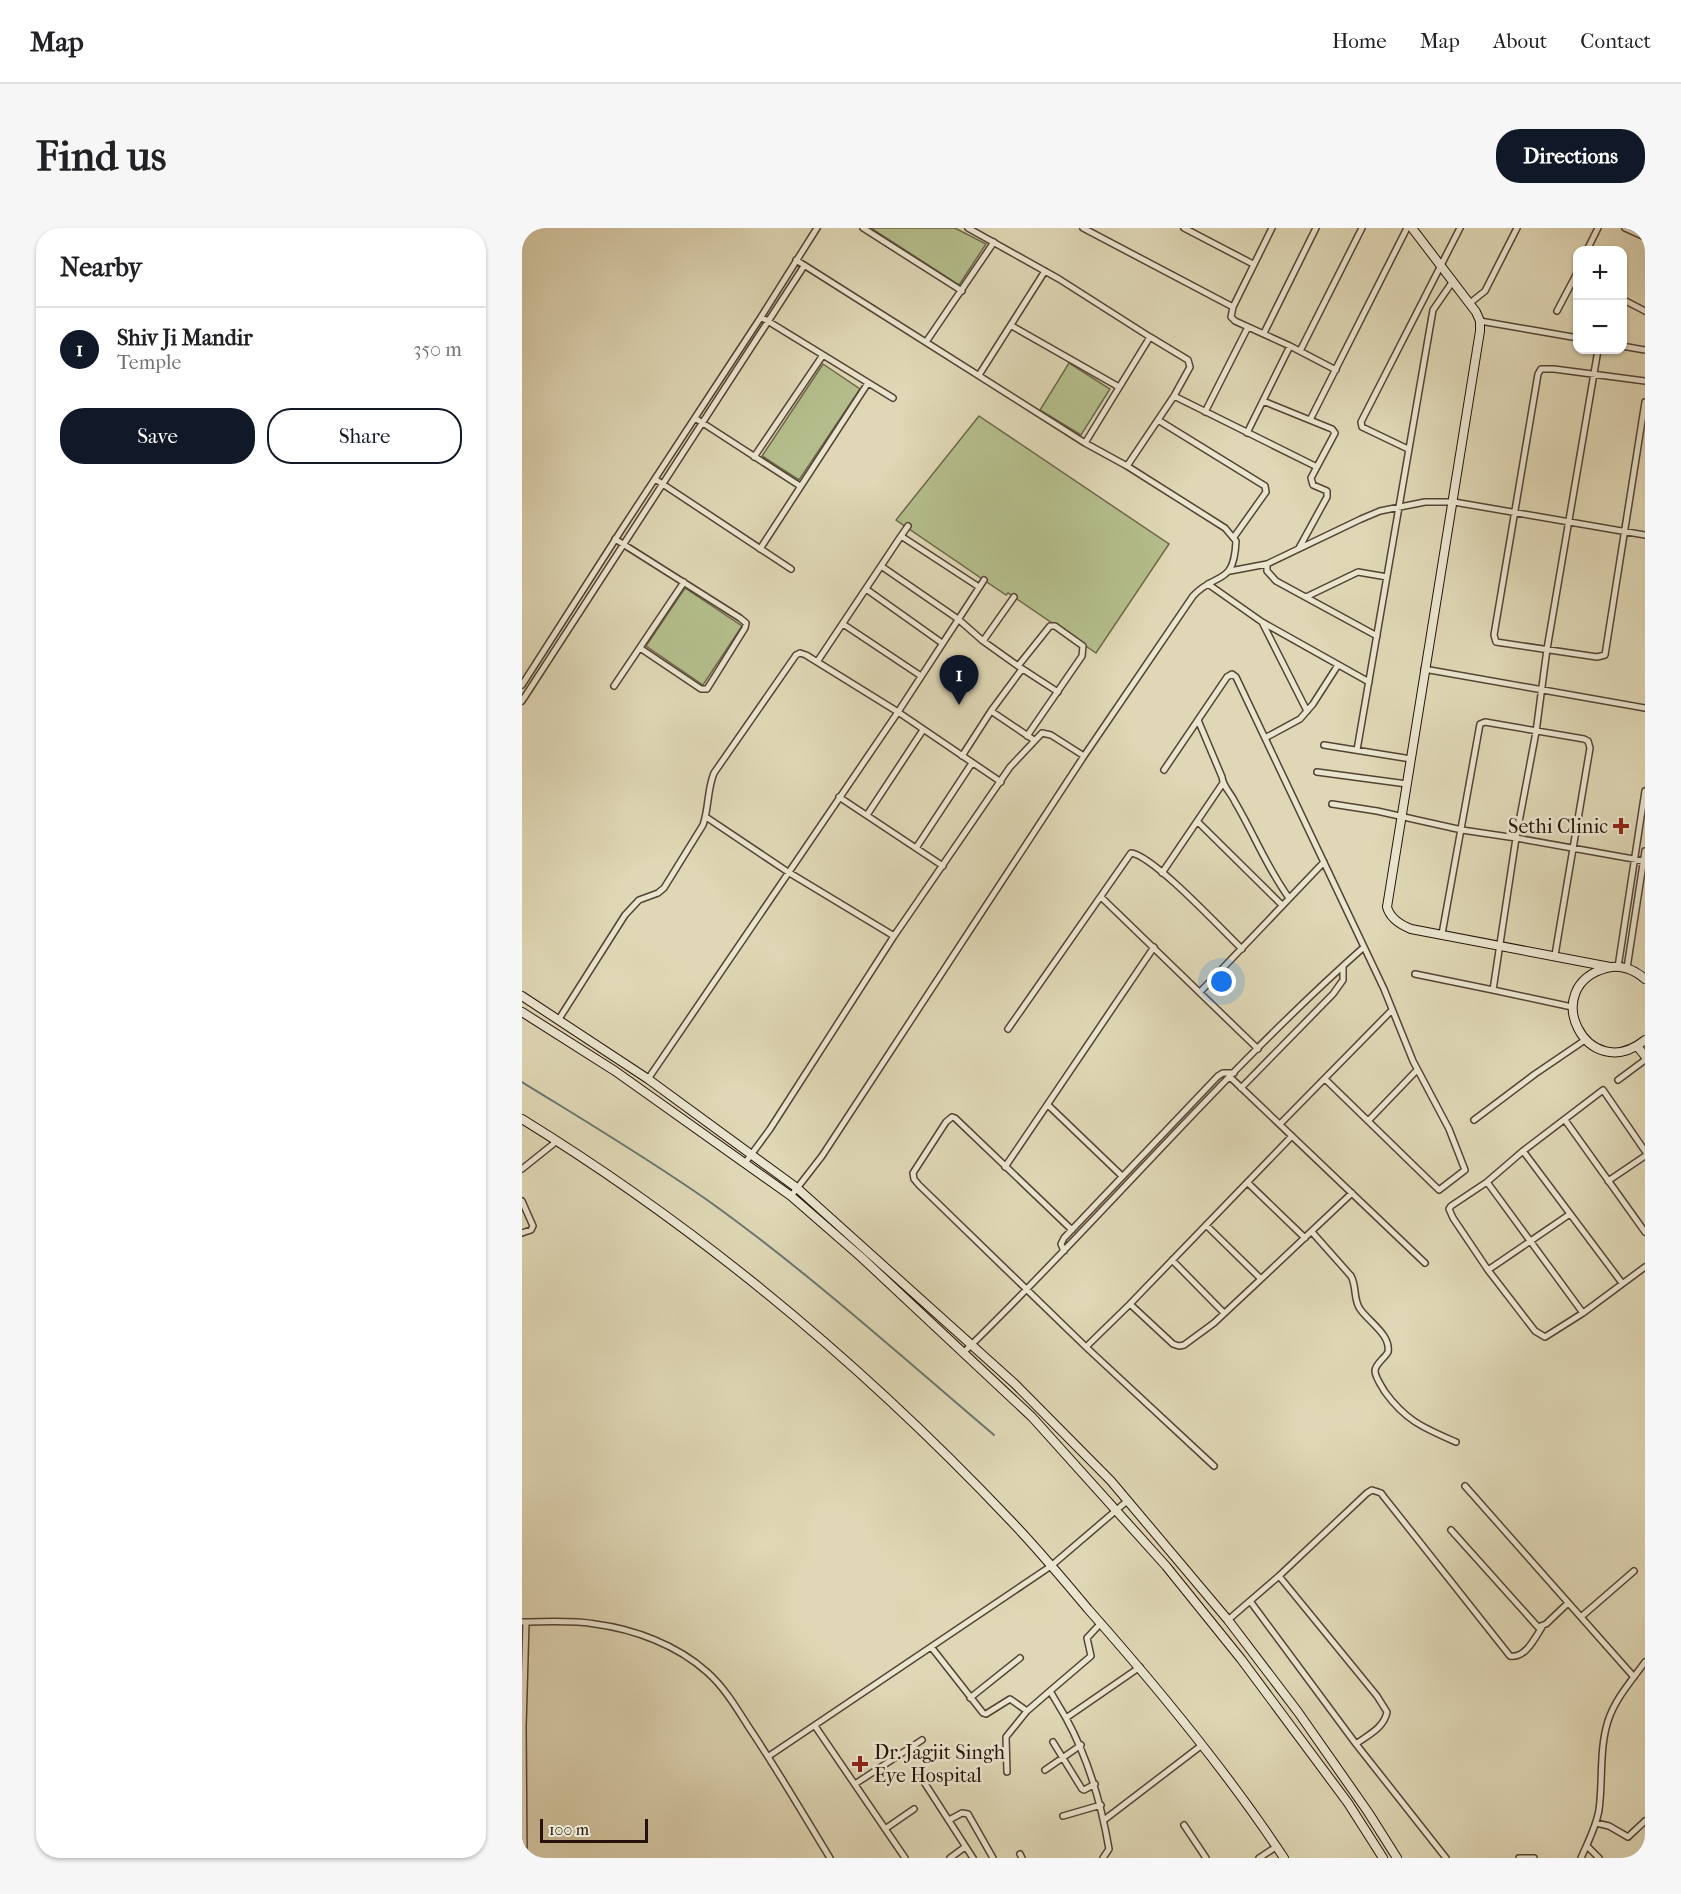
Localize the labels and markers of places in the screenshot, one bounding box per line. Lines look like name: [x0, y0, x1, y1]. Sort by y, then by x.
pin: 1: [940, 656, 978, 705]
place label: Sethi Clinic: [1508, 815, 1608, 838]
marker: Sethi Clinic: [1612, 817, 1630, 835]
place label: Dr. Jagjit Singh Eye Hospital: [874, 1741, 1006, 1787]
marker: Dr. Jagjit Singh Eye Hospital: [851, 1755, 869, 1773]

